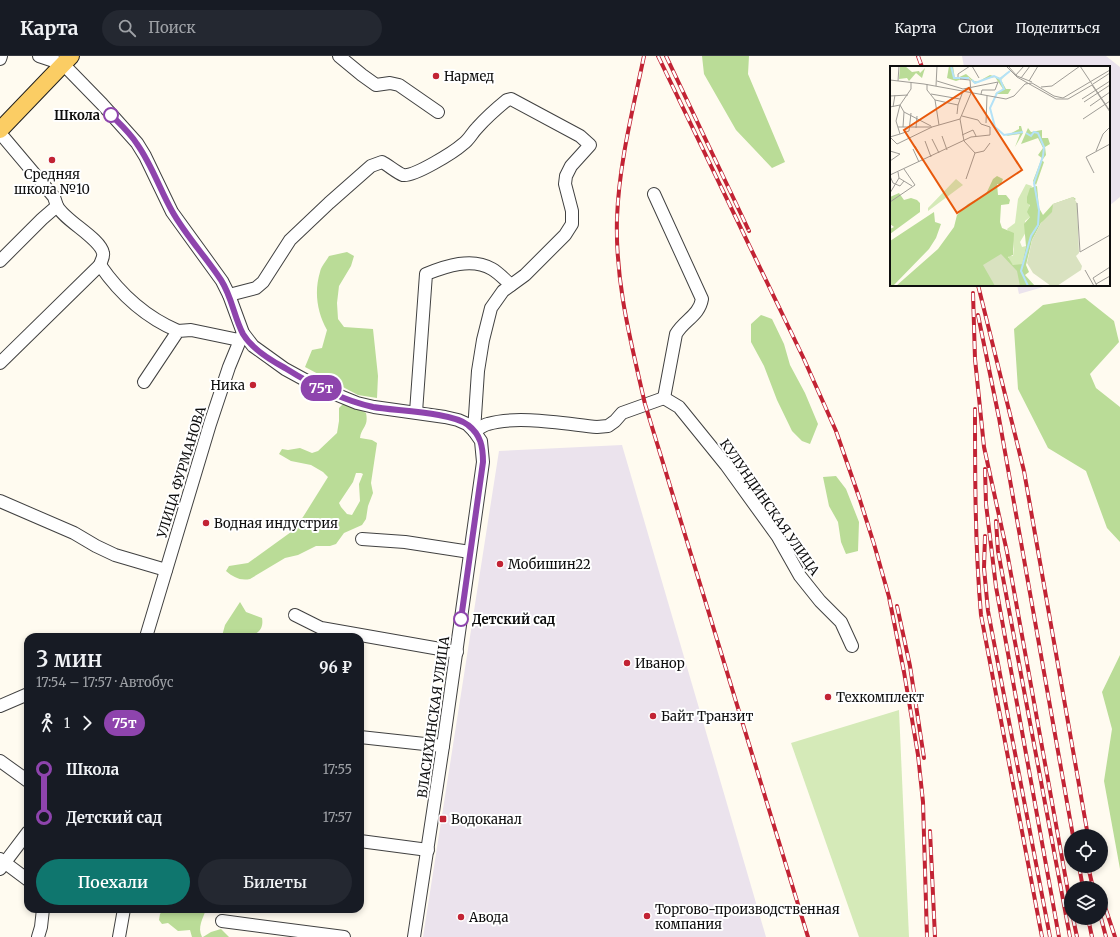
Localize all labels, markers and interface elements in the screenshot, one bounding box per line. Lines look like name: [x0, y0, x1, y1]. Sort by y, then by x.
search box: [102, 10, 382, 46]
text: Карта: [20, 16, 78, 40]
icon: search: [116, 17, 138, 39]
text: Поиск: [148, 18, 196, 37]
text: Карта: [894, 19, 936, 37]
text: Слои: [958, 19, 993, 37]
text: Поделиться: [1015, 19, 1100, 37]
inset map: [890, 66, 1110, 286]
place label: Нармед: [444, 68, 494, 85]
marker: Нармед: [431, 71, 441, 81]
place label: Школа: [54, 107, 100, 124]
marker: Школа: [103, 107, 119, 123]
marker: Средняя школа №10: [47, 155, 57, 165]
place label: Средняя школа №10: [14, 166, 90, 198]
line badge: 75т: [298, 375, 344, 401]
place label: Ника: [211, 377, 245, 394]
text: 75т: [309, 379, 333, 397]
marker: Ника: [248, 380, 258, 390]
street label: УЛИЦА ФУРМАНОВА: [153, 403, 210, 541]
street label: КУЛУНДИНСКАЯ УЛИЦА: [716, 436, 824, 580]
place label: Водная индустрия: [214, 515, 338, 532]
marker: Водная индустрия: [201, 518, 211, 528]
place label: Мобишин22: [508, 556, 591, 573]
marker: Мобишин22: [495, 559, 505, 569]
marker: Детский сад: [453, 611, 469, 627]
place label: Детский сад: [472, 611, 555, 628]
street label: ВЛАСИХИНСКАЯ УЛИЦА: [414, 634, 453, 799]
text: 3 мин: [36, 645, 102, 673]
place label: Иванор: [635, 655, 685, 672]
text: 96 ₽: [319, 658, 352, 677]
marker: Иванор: [622, 658, 632, 668]
text: 17:54 – 17:57 · Автобус: [36, 674, 174, 691]
place label: Техкомплект: [836, 689, 924, 706]
marker: Техкомплект: [823, 692, 833, 702]
place label: Байт Транзит: [661, 708, 753, 725]
marker: Байт Транзит: [648, 711, 658, 721]
icon: walk: [36, 712, 58, 734]
icon: forward: [76, 712, 98, 734]
text: 75т: [112, 714, 137, 732]
text: 1: [64, 715, 70, 732]
text: Школа: [66, 760, 119, 779]
text: 17:55: [323, 761, 352, 778]
text: Детский сад: [66, 808, 162, 827]
text: 17:57: [323, 809, 352, 826]
place label: Водоканал: [451, 811, 522, 828]
marker: Водоканал: [438, 814, 448, 824]
map controls: [1064, 829, 1108, 925]
button: locate: [1064, 829, 1108, 873]
button: Поехали: [36, 859, 190, 905]
button: Билеты: [198, 859, 352, 905]
button: layers: [1064, 881, 1108, 925]
place label: Торгово-производственная компания: [655, 901, 840, 933]
place label: Авода: [468, 909, 508, 926]
marker: Торгово-производственная компания: [642, 911, 652, 921]
marker: Авода: [456, 912, 466, 922]

